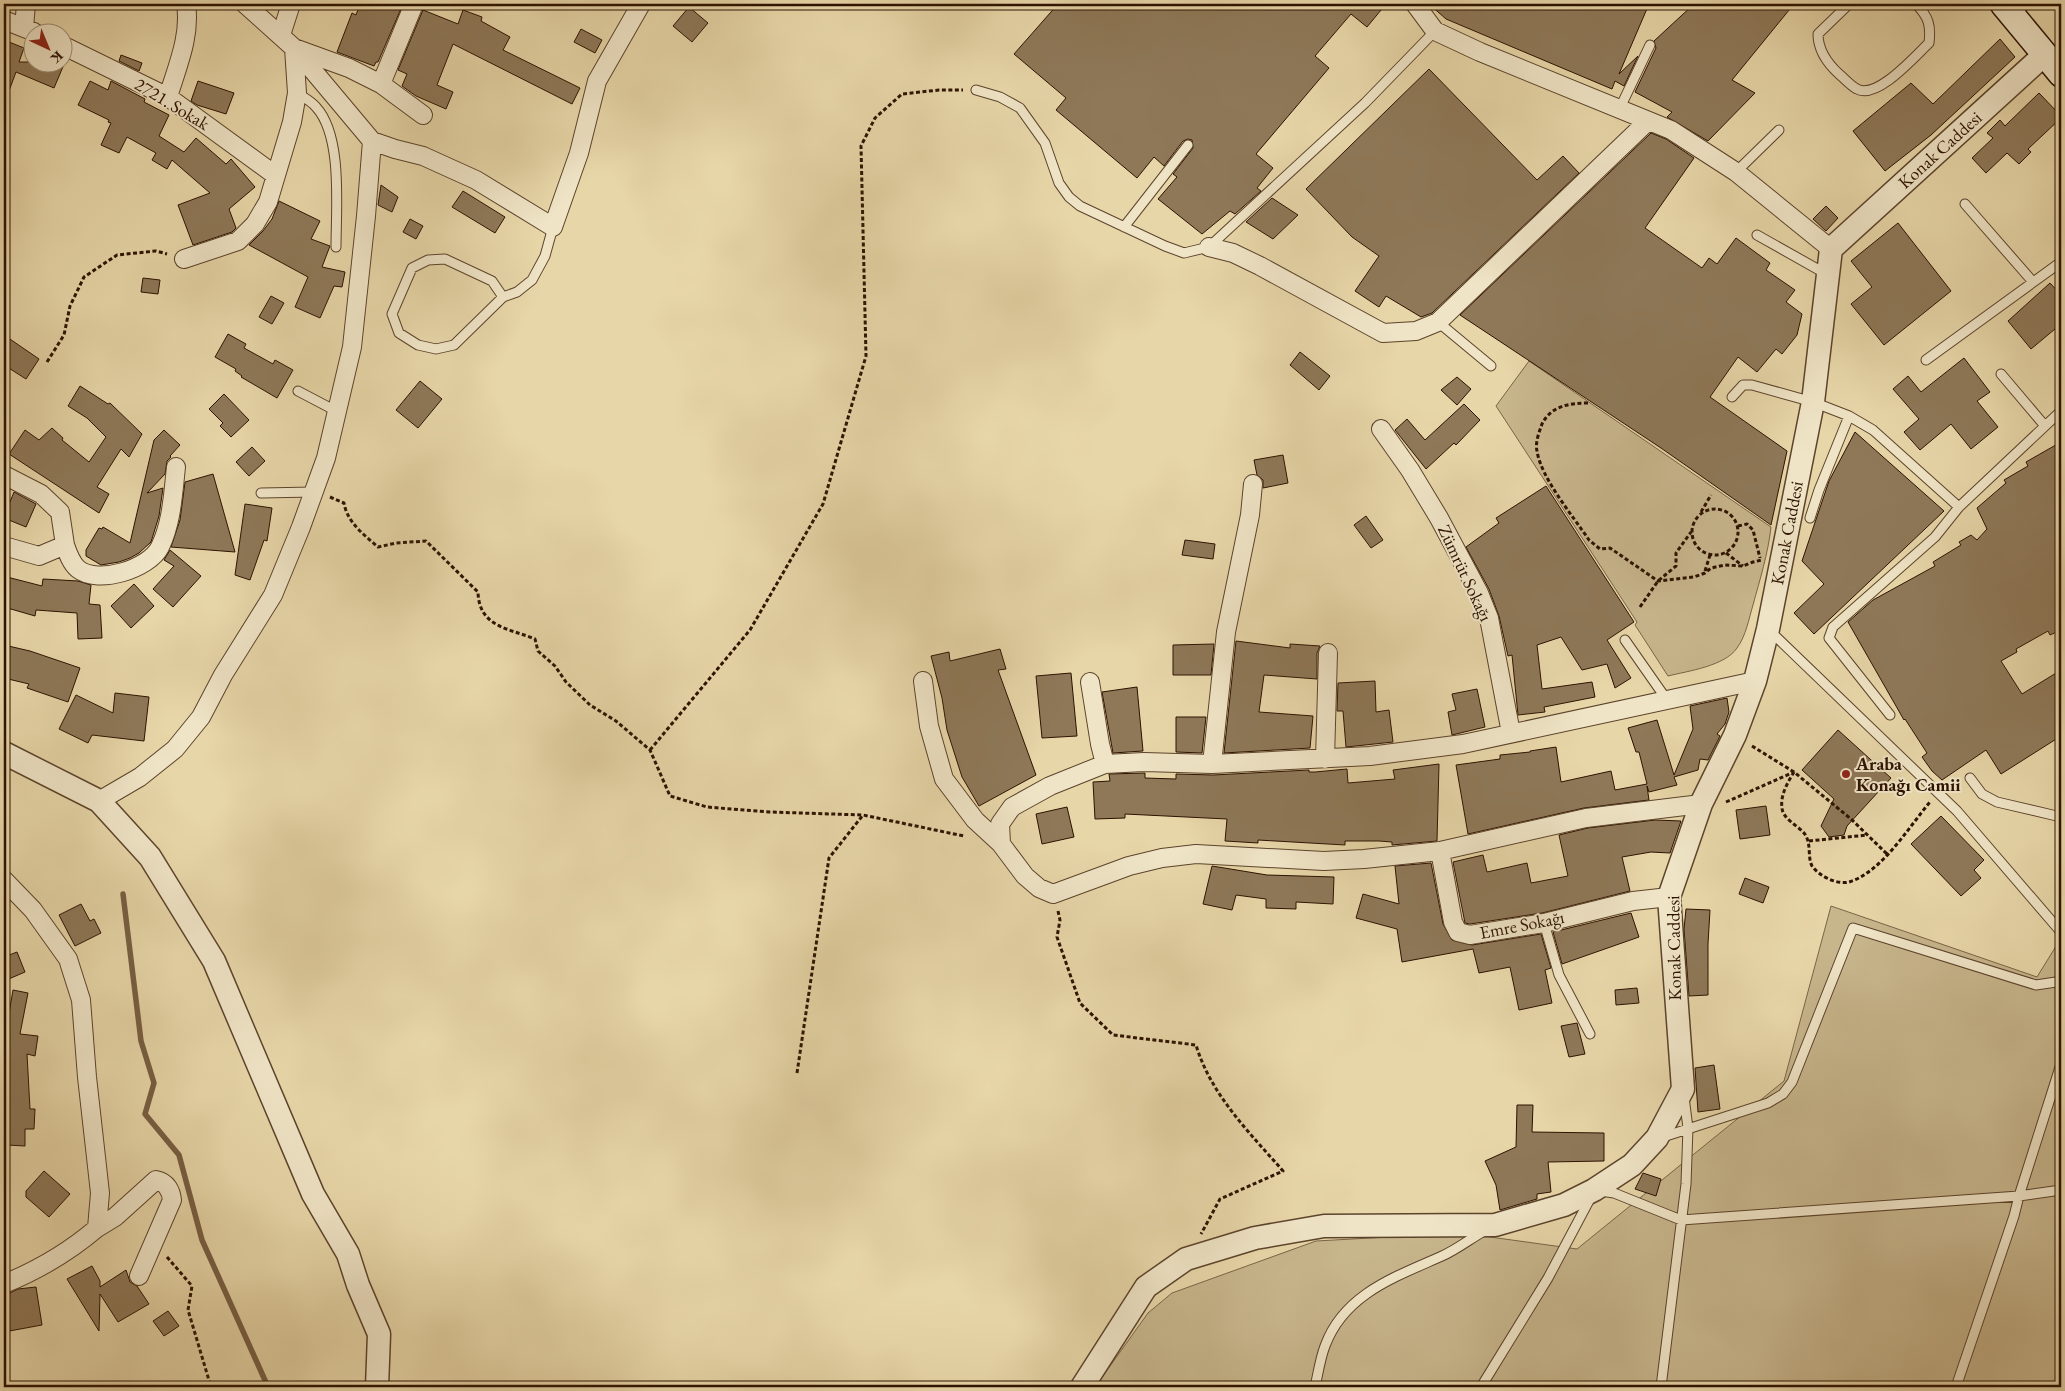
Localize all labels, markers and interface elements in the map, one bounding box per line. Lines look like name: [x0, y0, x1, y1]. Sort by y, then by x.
north arrow: [22, 22, 72, 72]
text: K: [47, 47, 67, 68]
street label: 2721. Sokak: [131, 72, 214, 135]
street label: Konak Caddesi: [1893, 105, 1987, 193]
street label: Konak Caddesi: [1765, 478, 1808, 587]
street label: Zümrüt Sokağı: [1433, 521, 1498, 625]
place label: Araba Konağı Camii: [1855, 752, 1961, 796]
marker: Araba Konağı Camii: [1840, 768, 1852, 780]
street label: Konak Caddesi: [1661, 895, 1686, 1001]
street label: Emre Sokağı: [1478, 905, 1567, 944]

